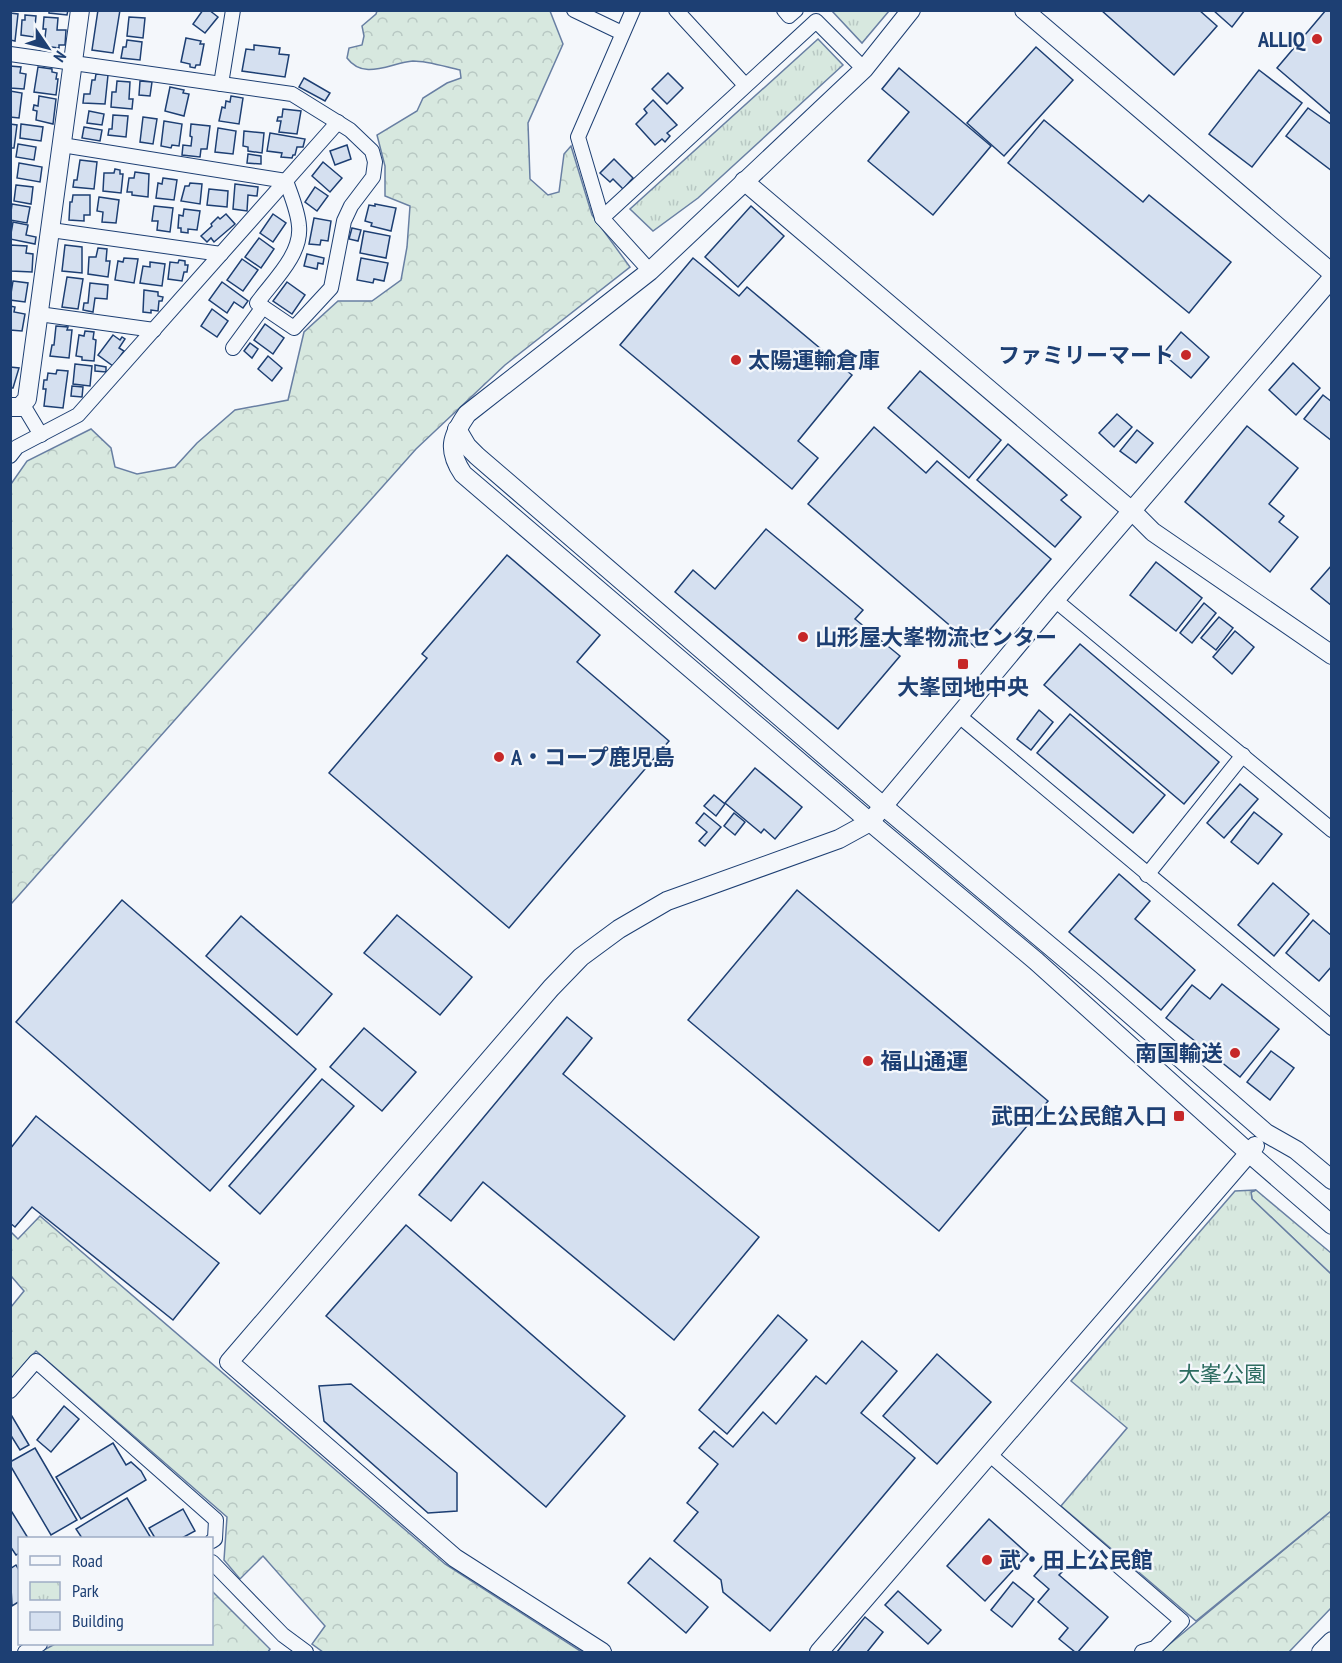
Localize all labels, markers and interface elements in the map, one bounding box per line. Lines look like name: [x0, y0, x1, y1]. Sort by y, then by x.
north arrow: [18, 18, 78, 78]
place label: ALLIQ: [1257, 25, 1306, 53]
marker: ALLIQ: [1310, 32, 1324, 46]
text: N: [50, 47, 71, 66]
place label: ファミリーマート: [998, 341, 1174, 369]
place label: 太陽運輸倉庫: [748, 346, 880, 374]
marker: ファミリーマート: [1179, 348, 1193, 362]
marker: 太陽運輸倉庫: [729, 353, 743, 367]
place label: 山形屋大峯物流センター: [815, 623, 1057, 651]
marker: 山形屋大峯物流センター: [796, 630, 810, 644]
marker: 大峯団地中央: [956, 657, 970, 671]
place label: 大峯団地中央: [897, 673, 1029, 701]
place label: A・コープ鹿児島: [510, 743, 675, 771]
marker: A・コープ鹿児島: [492, 750, 506, 764]
place label: 南国輸送: [1135, 1039, 1223, 1067]
marker: 南国輸送: [1228, 1046, 1242, 1060]
place label: 福山通運: [880, 1047, 968, 1075]
marker: 福山通運: [861, 1054, 875, 1068]
place label: 武田上公民館入口: [991, 1102, 1167, 1130]
marker: 武田上公民館入口: [1172, 1109, 1186, 1123]
park label: 大峯公園: [1178, 1360, 1266, 1388]
legend: [18, 1537, 213, 1645]
place label: 武・田上公民館: [999, 1546, 1153, 1574]
text: Road: [72, 1549, 103, 1572]
marker: 武・田上公民館: [980, 1553, 994, 1567]
text: Park: [72, 1579, 99, 1602]
text: Building: [72, 1609, 124, 1632]

